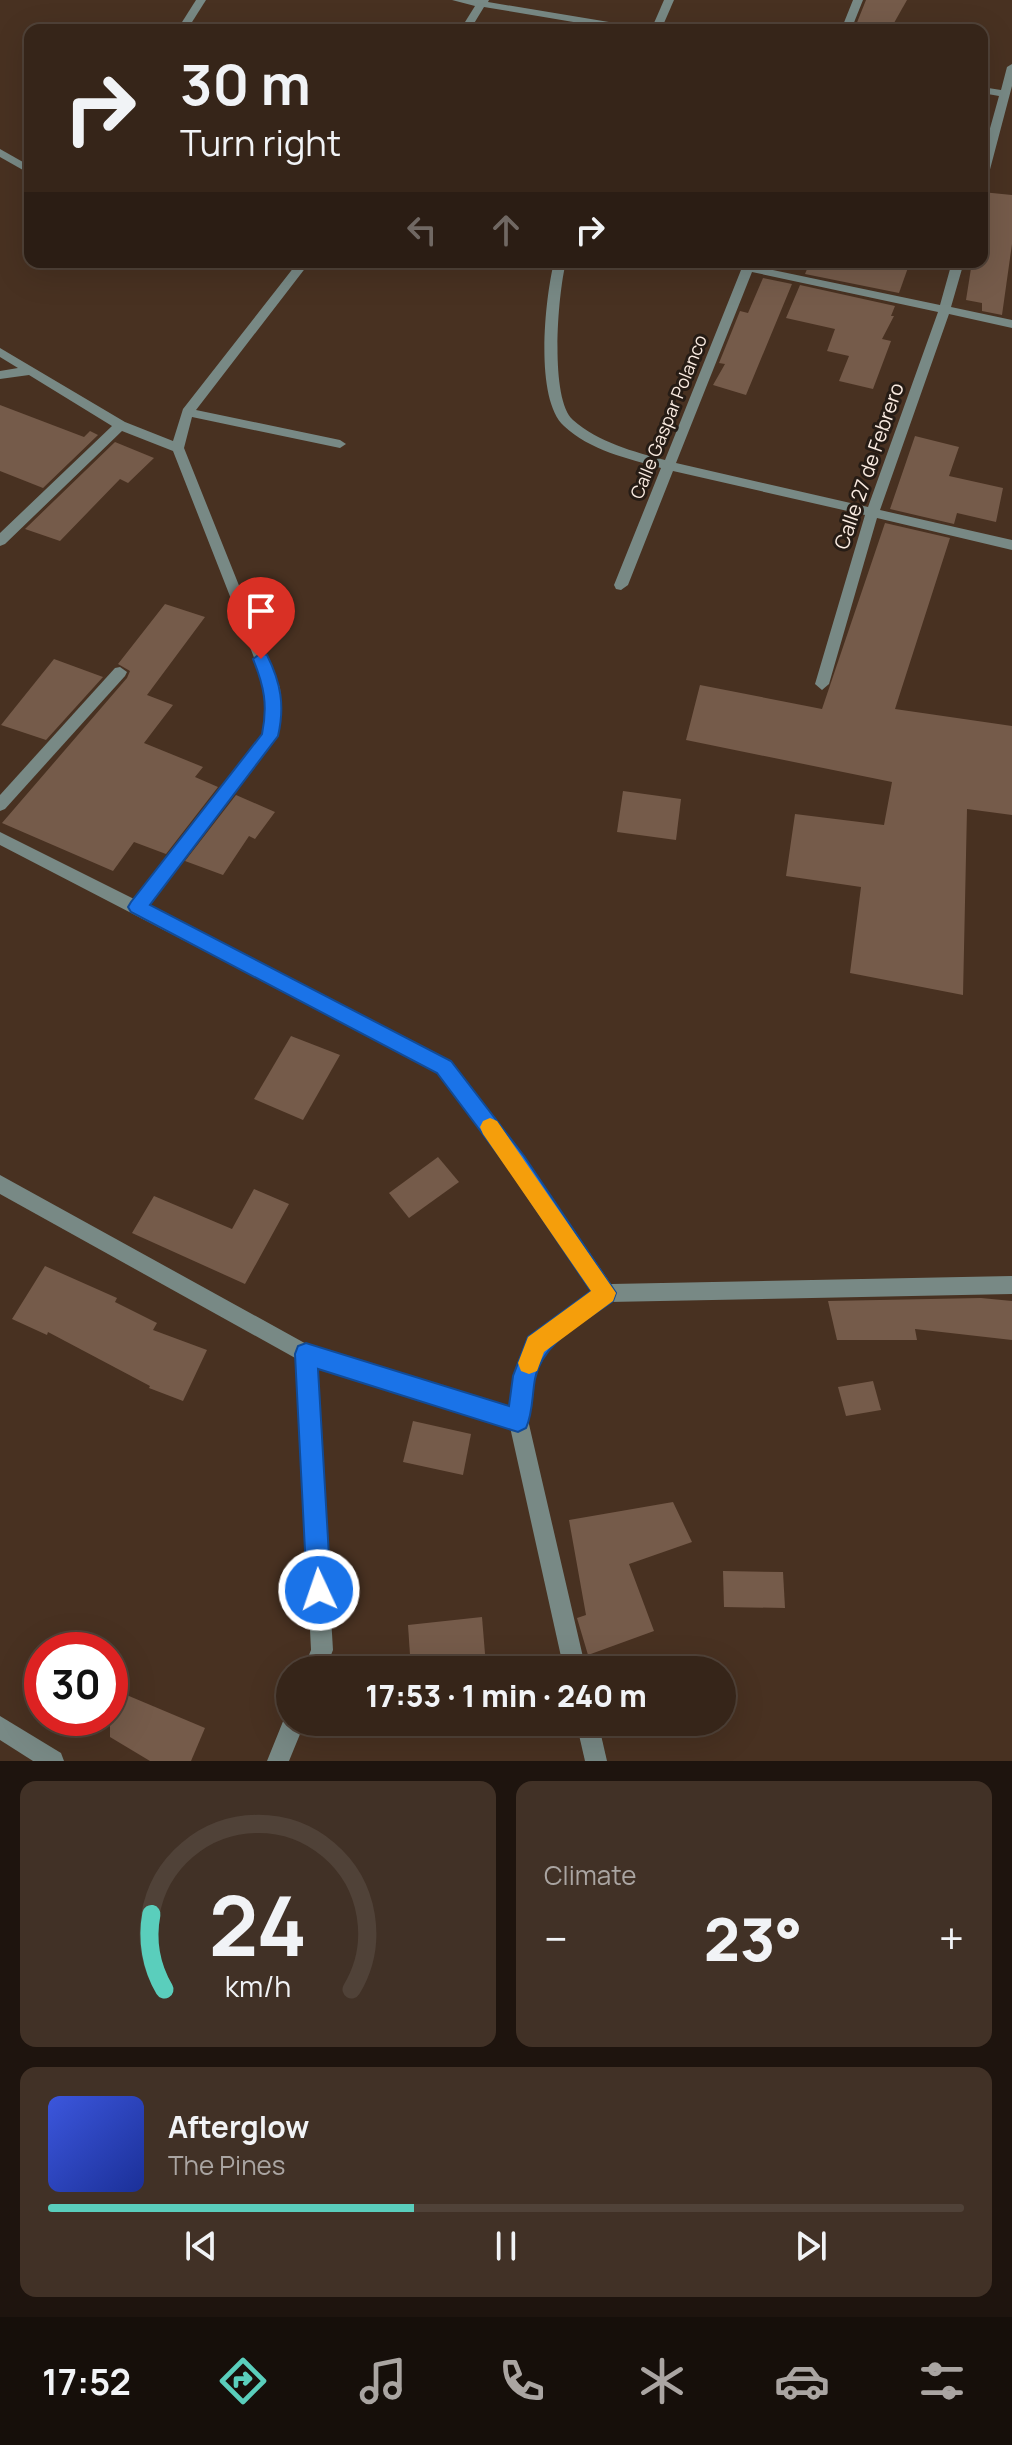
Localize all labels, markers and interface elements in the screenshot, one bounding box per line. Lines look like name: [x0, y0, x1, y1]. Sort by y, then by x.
text: 30 m: [180, 45, 311, 122]
icon: right: [48, 56, 152, 160]
text: Turn right: [180, 118, 341, 167]
icon: left: [400, 208, 444, 252]
icon: ahead: [484, 208, 528, 252]
icon: right: [568, 208, 612, 252]
street label: Calle Gaspar Polanco: [624, 331, 712, 502]
street label: Calle 27 de Febrero: [827, 379, 910, 553]
pin: [227, 577, 295, 659]
icon: arrive: [239, 589, 283, 633]
position arrow: [277, 1548, 361, 1632]
speed limit sign: 30: [24, 1632, 128, 1736]
text: 17:53 · 1 min · 240 m: [365, 1675, 647, 1716]
text: Climate: [544, 1857, 636, 1893]
text: 24: [209, 1867, 307, 1981]
text: 23°: [704, 1897, 803, 1979]
text: −: [544, 1908, 568, 1968]
text: +: [939, 1908, 964, 1968]
text: km/h: [225, 1967, 291, 2006]
text: Afterglow: [168, 2106, 309, 2147]
text: The Pines: [168, 2147, 285, 2183]
icon: previous: [179, 2224, 223, 2268]
icon: pause: [484, 2224, 528, 2268]
icon: next: [789, 2224, 833, 2268]
icon: directions: [215, 2353, 271, 2409]
icon: music: [355, 2353, 411, 2409]
icon: phone: [494, 2353, 550, 2409]
icon: climate: [634, 2353, 690, 2409]
icon: car: [774, 2353, 830, 2409]
icon: filters: [914, 2353, 970, 2409]
text: 17:52: [42, 2357, 131, 2406]

